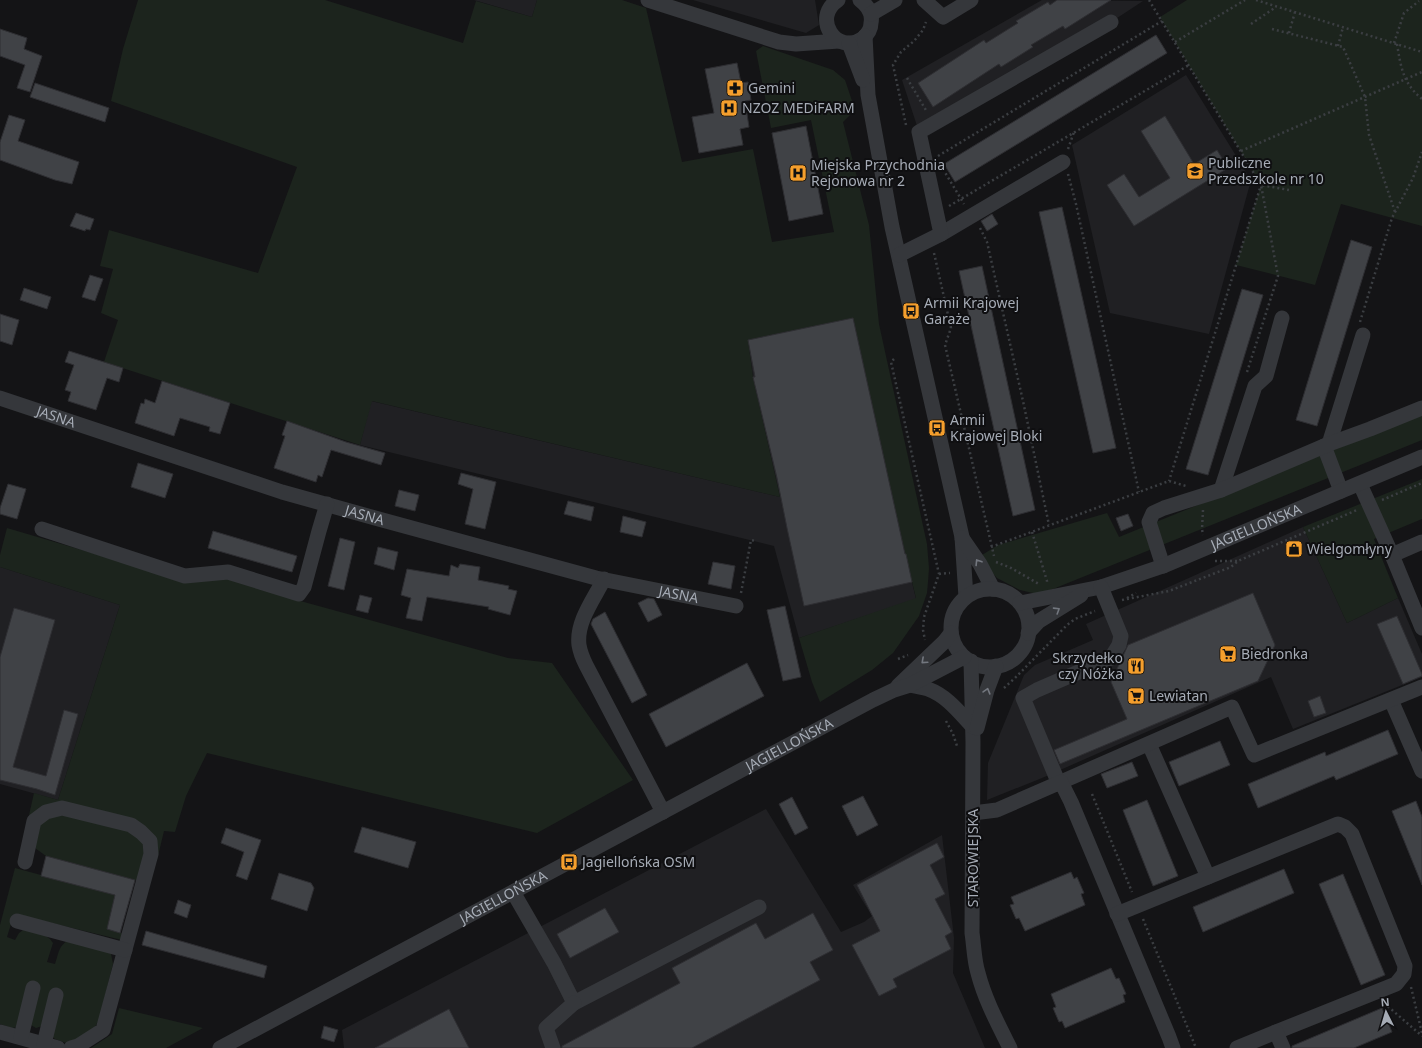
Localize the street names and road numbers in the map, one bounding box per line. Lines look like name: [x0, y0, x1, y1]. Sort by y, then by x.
street label: JASNA: [32, 400, 78, 432]
street label: JAGIELLOŃSKA: [1206, 499, 1304, 555]
street label: JASNA: [341, 500, 387, 529]
street label: JASNA: [655, 580, 700, 607]
street label: JAGIELLOŃSKA: [740, 713, 836, 776]
street label: STAROWIEJSKA: [963, 809, 982, 907]
street label: JAGIELLOŃSKA: [454, 865, 550, 929]

